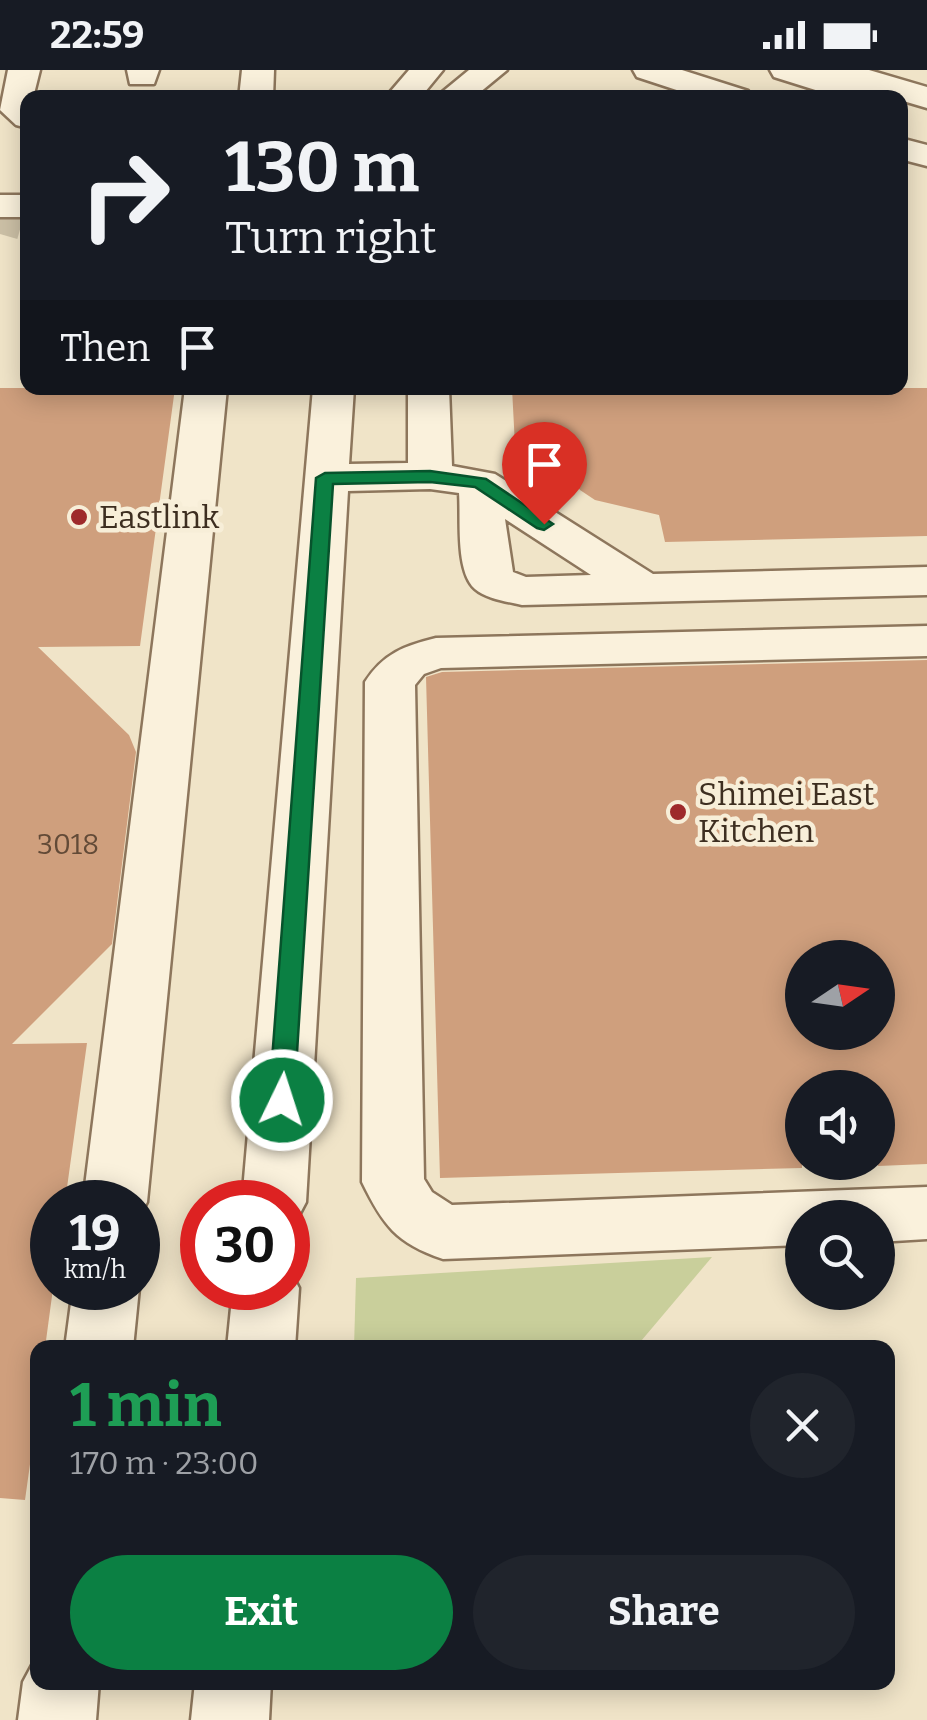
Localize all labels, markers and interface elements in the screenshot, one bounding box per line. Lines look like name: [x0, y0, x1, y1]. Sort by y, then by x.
text: 22:59: [50, 12, 145, 58]
text: 130 m: [225, 126, 419, 210]
icon: right: [60, 130, 190, 260]
text: Turn right: [225, 211, 437, 265]
icon: arrive: [170, 320, 225, 375]
text: Then: [60, 325, 150, 371]
pin: [502, 422, 587, 525]
icon: arrive: [517, 437, 572, 492]
place label: Eastlink: [99, 498, 220, 536]
marker: Eastlink: [68, 506, 90, 528]
place label: Shimei East Kitchen: [698, 775, 875, 850]
marker: Shimei East Kitchen: [667, 801, 689, 823]
house number: 3018: [37, 828, 99, 861]
north arrow: [785, 940, 895, 1050]
map controls: [785, 940, 895, 1310]
position arrow: [230, 1048, 334, 1152]
button: sound: [785, 1070, 895, 1180]
speed limit sign: 30: [180, 1180, 310, 1310]
button: search: [785, 1200, 895, 1310]
text: 19: [69, 1203, 121, 1263]
text: km/h: [64, 1255, 126, 1285]
text: 1 min: [70, 1370, 222, 1442]
button: close: [750, 1373, 855, 1478]
text: 170 m · 23:00: [70, 1444, 259, 1482]
button: Exit: [70, 1555, 453, 1670]
button: Share: [473, 1555, 855, 1670]

